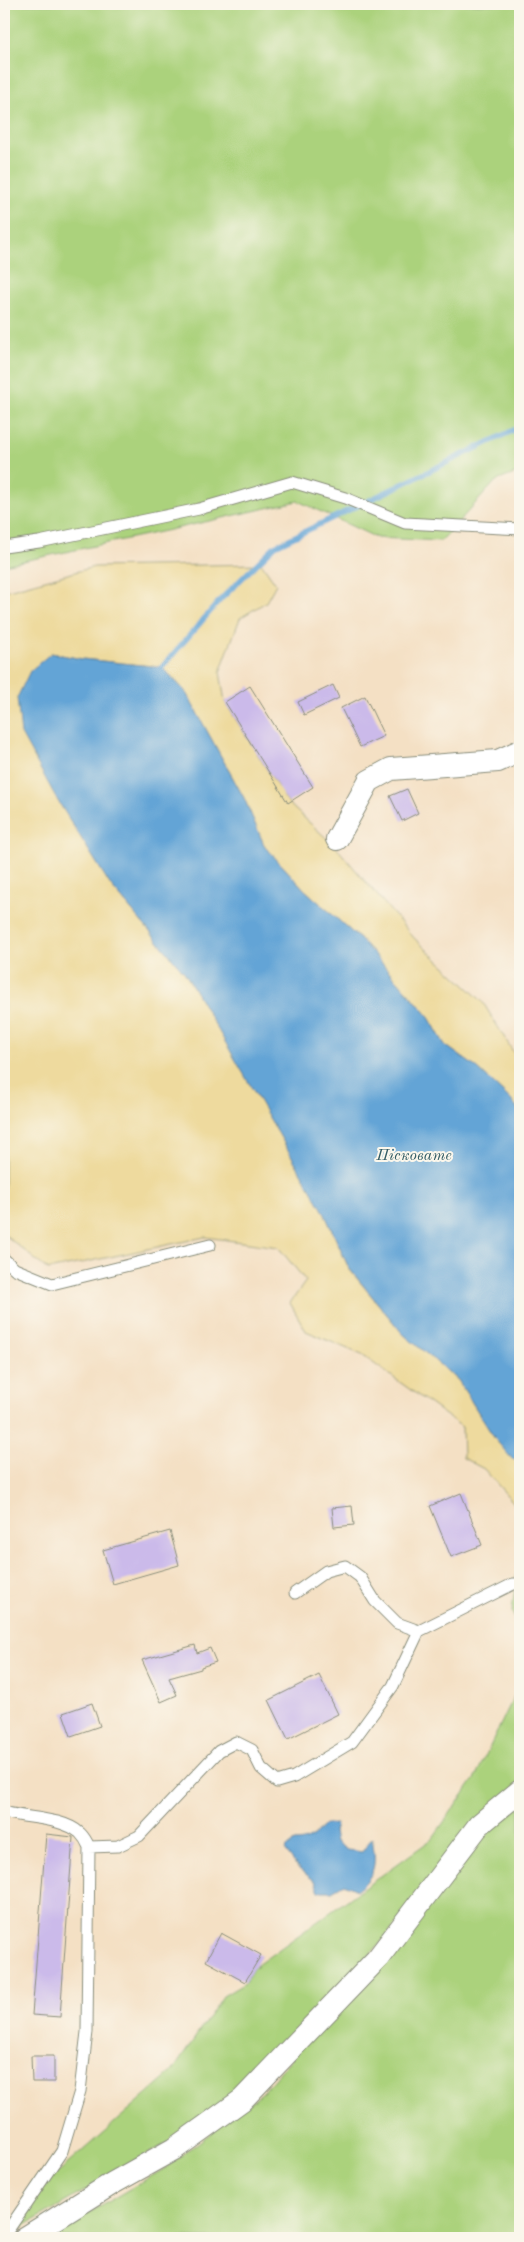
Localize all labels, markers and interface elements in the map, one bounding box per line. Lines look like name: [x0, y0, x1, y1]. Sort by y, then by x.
water label: Пісковате: [375, 1148, 452, 1164]

